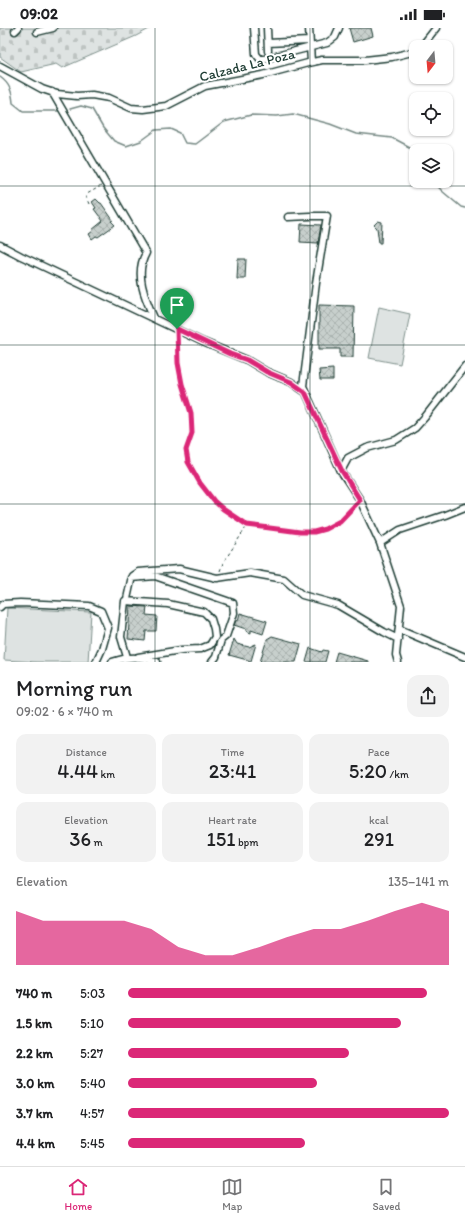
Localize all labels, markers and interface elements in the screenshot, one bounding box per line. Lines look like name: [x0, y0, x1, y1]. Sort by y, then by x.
text: 09:02: [20, 5, 58, 23]
north arrow: [409, 40, 453, 84]
map controls: [409, 40, 453, 188]
street label: Calzada La Poza: [198, 45, 297, 86]
button: locate: [409, 92, 453, 136]
button: layers: [409, 144, 453, 188]
pin: [160, 288, 194, 329]
icon: arrive: [166, 294, 188, 316]
text: Morning run: [16, 675, 132, 702]
button: share: [407, 675, 449, 717]
text: 09:02 · 6 × 740 m: [16, 704, 113, 719]
text: Distance: [66, 746, 107, 759]
text: Time: [221, 746, 244, 759]
text: Pace: [368, 746, 390, 759]
text: 4.44: [57, 759, 98, 783]
text: 23:41: [209, 759, 256, 783]
text: 5:20: [349, 759, 387, 783]
text: km: [98, 768, 115, 781]
text: /km: [387, 768, 409, 781]
text: Elevation: [64, 814, 108, 827]
text: Heart rate: [208, 814, 257, 827]
text: kcal: [369, 814, 389, 827]
text: 36: [70, 827, 91, 851]
text: 151: [207, 827, 236, 851]
text: 291: [364, 827, 394, 851]
text: m: [91, 836, 103, 849]
text: bpm: [236, 836, 258, 849]
text: Elevation: [16, 874, 68, 889]
text: 135–141 m: [388, 874, 449, 889]
text: 740 m: [16, 986, 52, 1001]
text: 5:03: [80, 986, 105, 1001]
text: 1.5 km: [16, 1016, 52, 1031]
text: 5:10: [80, 1016, 104, 1031]
text: 2.2 km: [16, 1046, 53, 1061]
text: 5:27: [80, 1046, 103, 1061]
text: 3.0 km: [16, 1076, 54, 1091]
text: 5:40: [80, 1076, 106, 1091]
text: 3.7 km: [16, 1106, 53, 1121]
text: 4:57: [80, 1106, 104, 1121]
text: 4.4 km: [16, 1136, 55, 1151]
text: 5:45: [80, 1136, 105, 1151]
tab: Home: [65, 1176, 92, 1213]
tab: Map: [221, 1176, 243, 1213]
tab: Saved: [372, 1176, 400, 1213]

